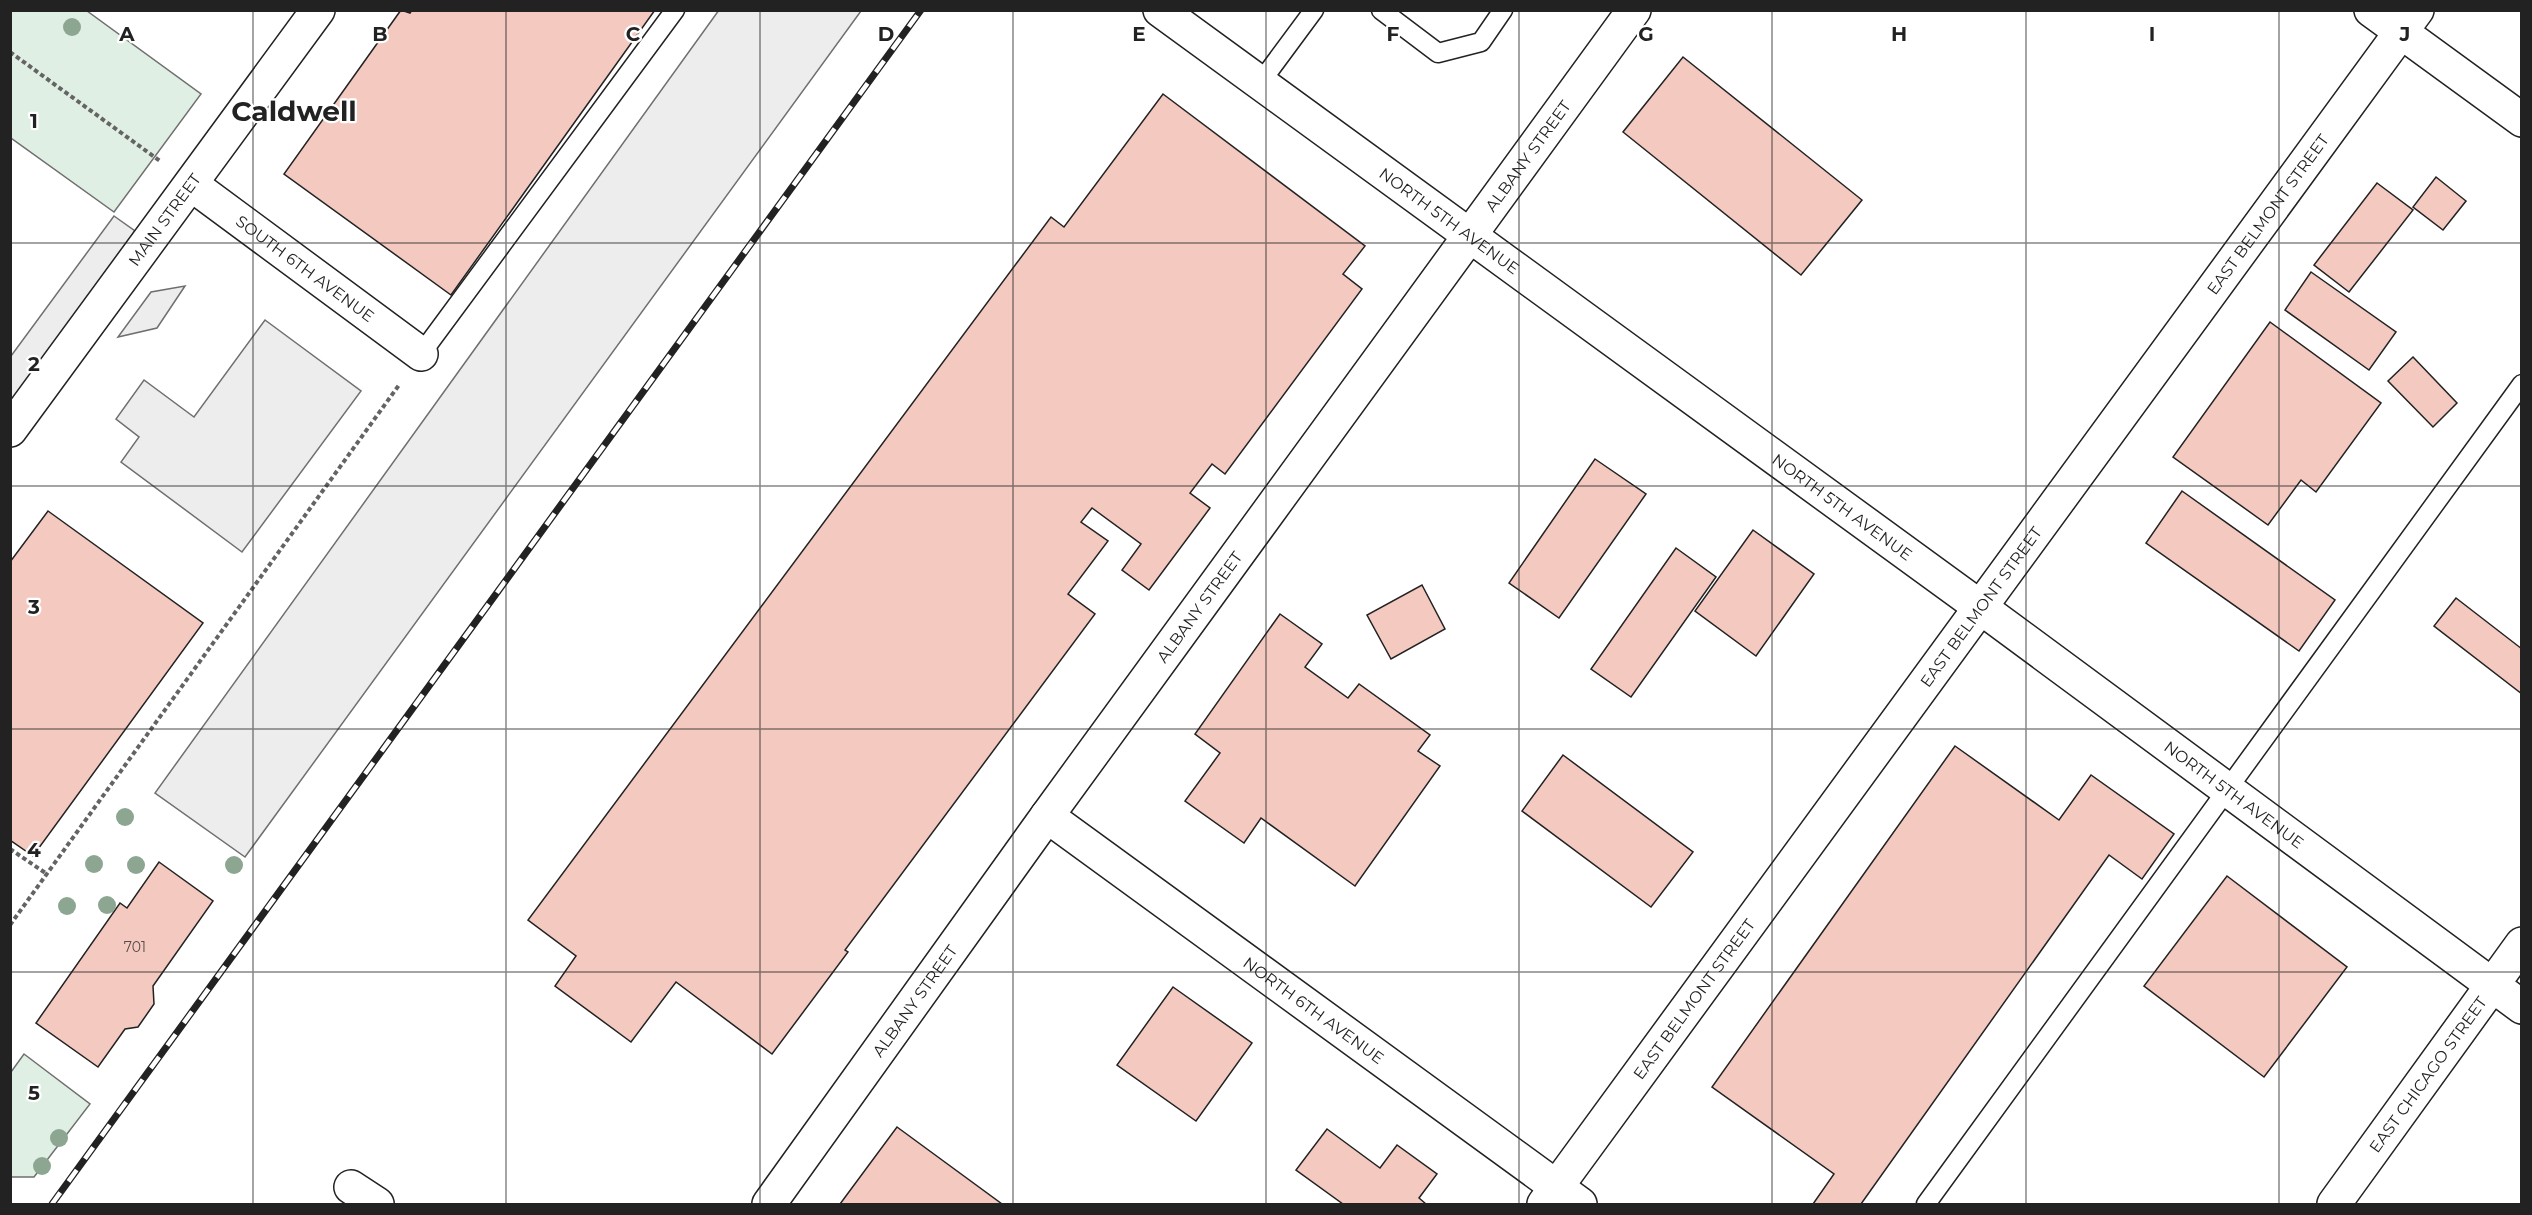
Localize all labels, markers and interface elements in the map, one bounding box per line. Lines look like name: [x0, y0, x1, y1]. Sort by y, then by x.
text: A: [118, 22, 135, 46]
text: B: [372, 22, 388, 46]
text: C: [626, 22, 641, 46]
text: D: [878, 22, 894, 46]
text: E: [1132, 22, 1146, 46]
text: F: [1387, 22, 1400, 46]
text: G: [1638, 22, 1654, 46]
text: H: [1891, 22, 1907, 46]
text: I: [2149, 22, 2155, 46]
text: J: [2399, 22, 2410, 46]
district label: Caldwell: [231, 94, 357, 128]
street label: ALBANY STREET: [1481, 96, 1575, 215]
text: 1: [30, 109, 38, 133]
street label: EAST BELMONT STREET: [2203, 130, 2333, 298]
street label: NORTH 5TH AVENUE: [1376, 163, 1523, 278]
street label: MAIN STREET: [124, 169, 205, 269]
street label: SOUTH 6TH AVENUE: [232, 211, 378, 326]
text: 2: [28, 352, 40, 376]
street label: NORTH 5TH AVENUE: [1769, 449, 1916, 564]
street label: EAST BELMONT STREET: [1916, 522, 2046, 690]
street label: ALBANY STREET: [1153, 547, 1246, 666]
text: 3: [27, 595, 40, 619]
street label: NORTH 5TH AVENUE: [2161, 737, 2307, 852]
text: 4: [27, 838, 41, 862]
street label: EAST BELMONT STREET: [1629, 915, 1759, 1083]
house number: 701: [124, 938, 146, 956]
street label: ALBANY STREET: [868, 941, 961, 1060]
street label: NORTH 6TH AVENUE: [1240, 953, 1388, 1068]
street label: EAST CHICAGO STREET: [2365, 992, 2491, 1156]
text: 5: [28, 1081, 40, 1105]

